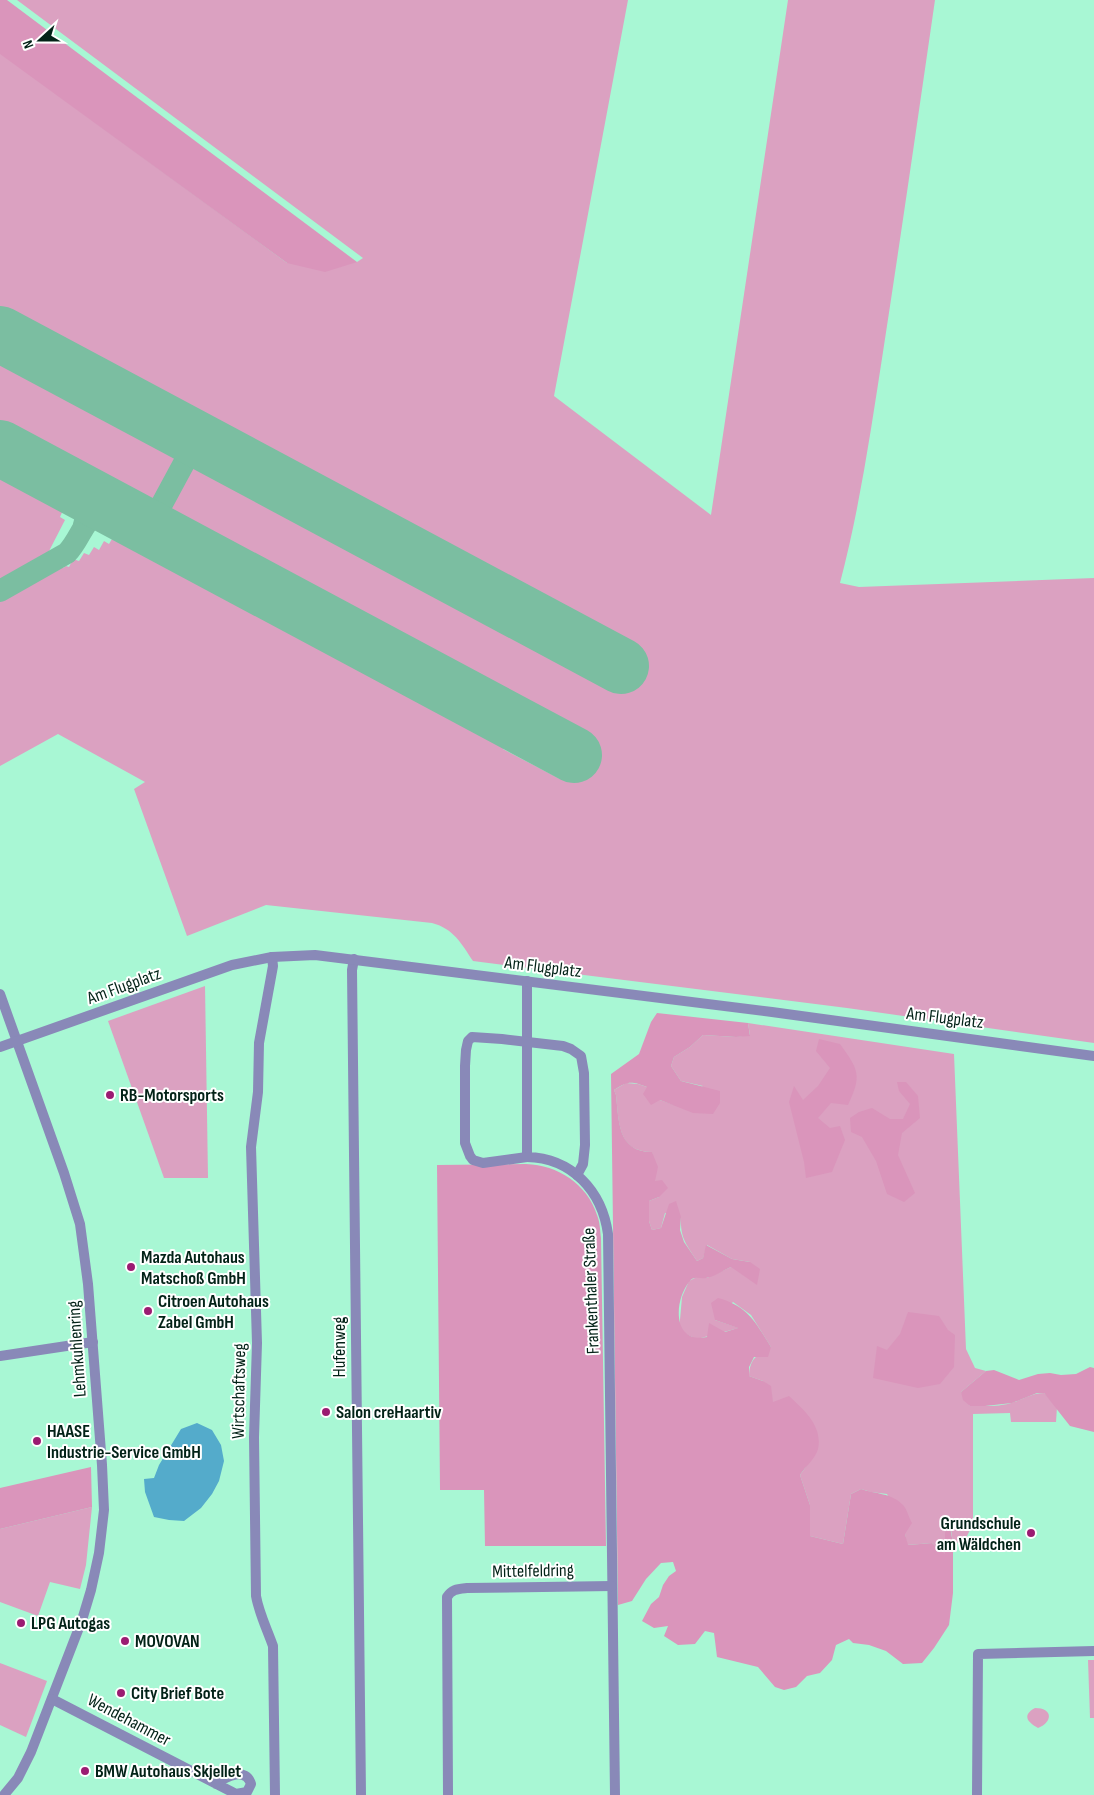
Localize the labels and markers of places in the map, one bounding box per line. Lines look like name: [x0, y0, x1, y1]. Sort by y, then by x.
place label: RB-Motorsports: [120, 1085, 224, 1106]
marker: RB-Motorsports: [104, 1089, 116, 1101]
place label: Mazda Autohaus Matschoß GmbH: [141, 1247, 246, 1289]
marker: Mazda Autohaus Matschoß GmbH: [125, 1261, 137, 1273]
place label: Citroen Autohaus Zabel GmbH: [158, 1291, 269, 1333]
marker: Citroen Autohaus Zabel GmbH: [142, 1305, 154, 1317]
place label: Salon creHaartiv: [336, 1402, 442, 1423]
marker: Salon creHaartiv: [320, 1406, 332, 1418]
place label: HAASE Industrie-Service GmbH: [47, 1421, 201, 1463]
marker: HAASE Industrie-Service GmbH: [31, 1435, 43, 1447]
place label: Grundschule am Wäldchen: [937, 1513, 1021, 1555]
marker: Grundschule am Wäldchen: [1025, 1527, 1037, 1539]
place label: LPG Autogas: [31, 1613, 110, 1634]
marker: LPG Autogas: [15, 1617, 27, 1629]
place label: MOVOVAN: [135, 1631, 200, 1652]
marker: MOVOVAN: [119, 1635, 131, 1647]
place label: City Brief Bote: [131, 1683, 224, 1704]
marker: City Brief Bote: [115, 1687, 127, 1699]
place label: BMW Autohaus Skjellet: [95, 1761, 241, 1782]
marker: BMW Autohaus Skjellet: [79, 1765, 91, 1777]

